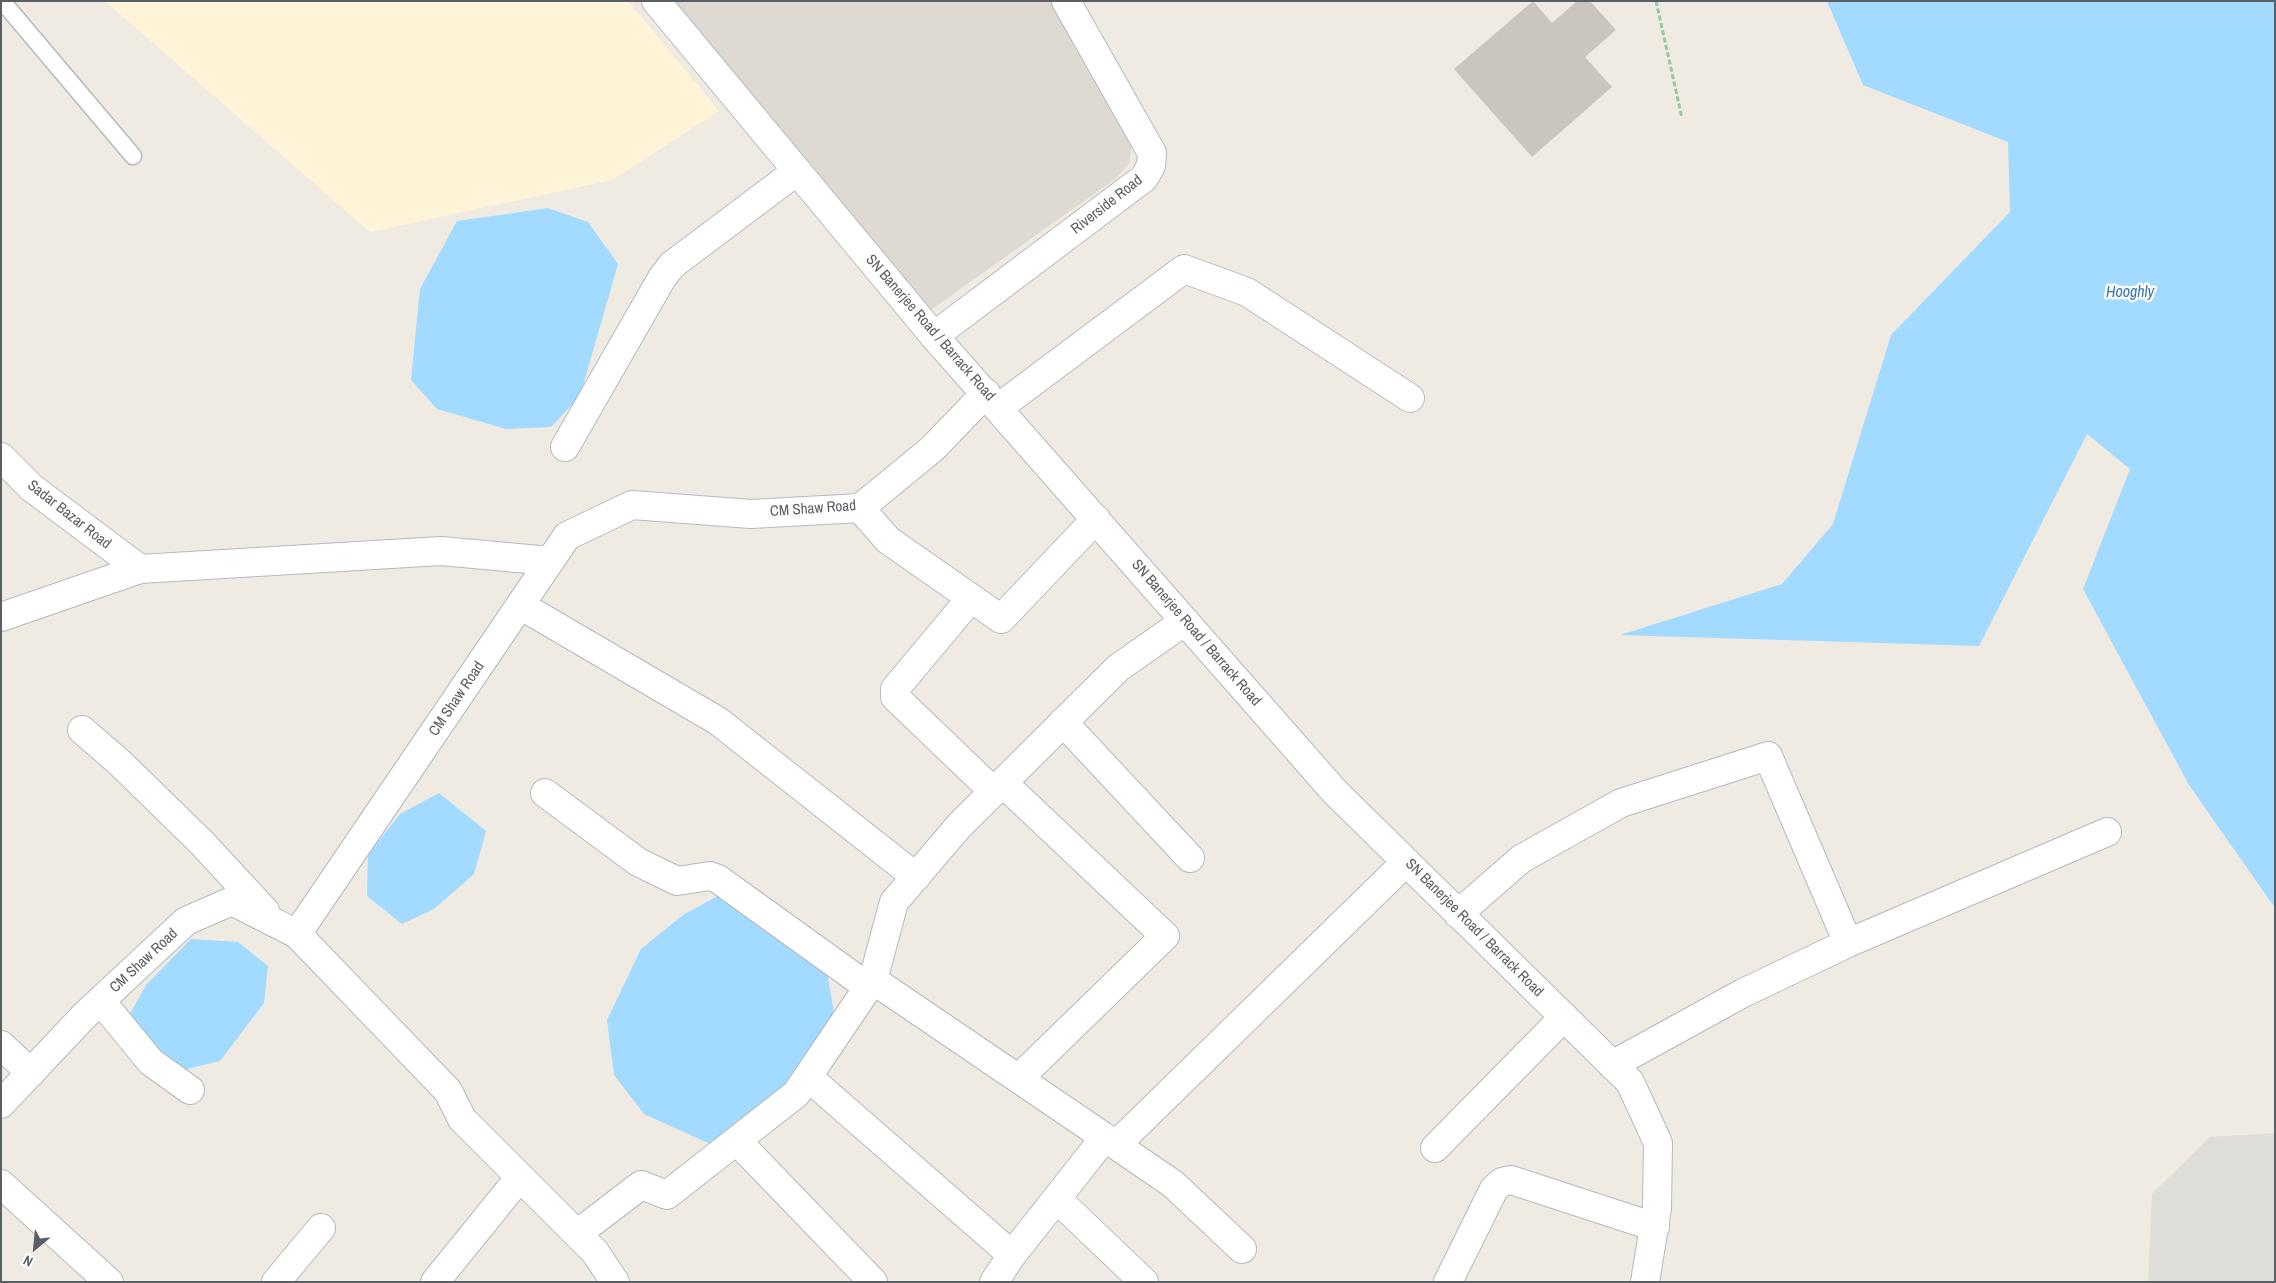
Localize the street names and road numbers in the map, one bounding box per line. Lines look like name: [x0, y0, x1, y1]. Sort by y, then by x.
street label: Riverside Road: [1068, 172, 1146, 238]
street label: SN Banerjee Road / Barrack Road: [862, 251, 998, 405]
street label: Sadar Bazar Road: [24, 477, 114, 553]
street label: CM Shaw Road: [769, 497, 857, 521]
street label: SN Banerjee Road / Barrack Road: [1128, 556, 1264, 710]
street label: CM Shaw Road: [425, 658, 489, 740]
street label: SN Banerjee Road / Barrack Road: [1401, 855, 1547, 1001]
street label: CM Shaw Road: [106, 925, 182, 997]

